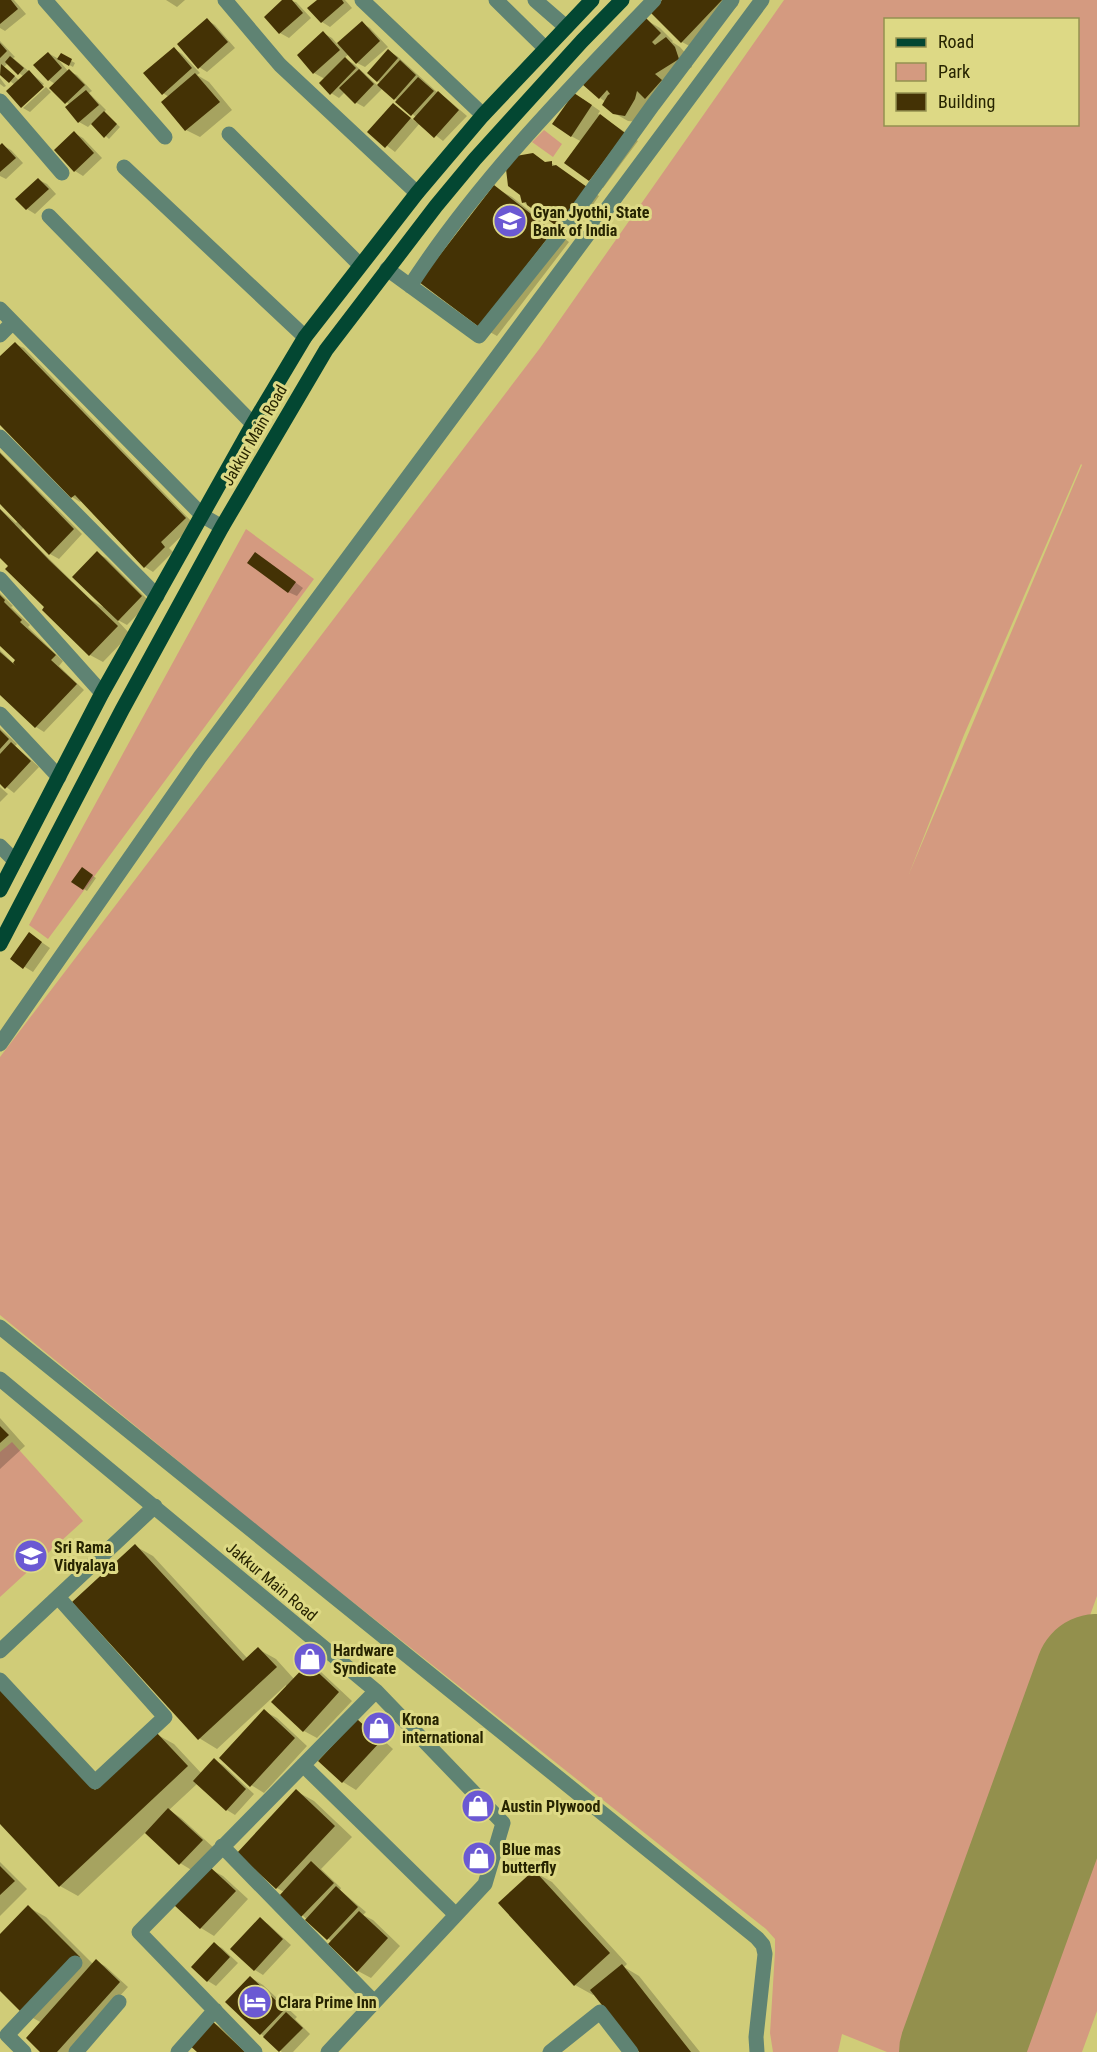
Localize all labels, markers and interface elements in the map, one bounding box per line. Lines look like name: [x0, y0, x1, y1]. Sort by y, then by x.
legend: [884, 18, 1079, 126]
text: Road: [938, 31, 974, 52]
text: Park: [938, 61, 970, 82]
text: Building: [938, 91, 995, 112]
school or university icon: Gyan Jyothi, State Bank of India: [492, 203, 528, 239]
place label: Gyan Jyothi, State Bank of India: [533, 203, 650, 240]
street label: Jakkur Main Road: [218, 382, 291, 489]
school or university icon: Sri Rama Vidyalaya: [13, 1538, 49, 1574]
place label: Sri Rama Vidyalaya: [54, 1538, 116, 1575]
street label: Jakkur Main Road: [222, 1538, 321, 1625]
shop icon: Hardware Syndicate: [292, 1641, 328, 1677]
place label: Hardware Syndicate: [333, 1641, 396, 1678]
shop icon: Krona international: [361, 1710, 397, 1746]
place label: Krona international: [402, 1710, 484, 1747]
shop icon: Austin Plywood: [460, 1788, 496, 1824]
place label: Austin Plywood: [501, 1797, 600, 1816]
shop icon: Blue mas butterfly: [461, 1840, 497, 1876]
place label: Blue mas butterfly: [502, 1840, 561, 1877]
hotel icon: Clara Prime Inn: [237, 1984, 273, 2020]
place label: Clara Prime Inn: [278, 1993, 377, 2012]

